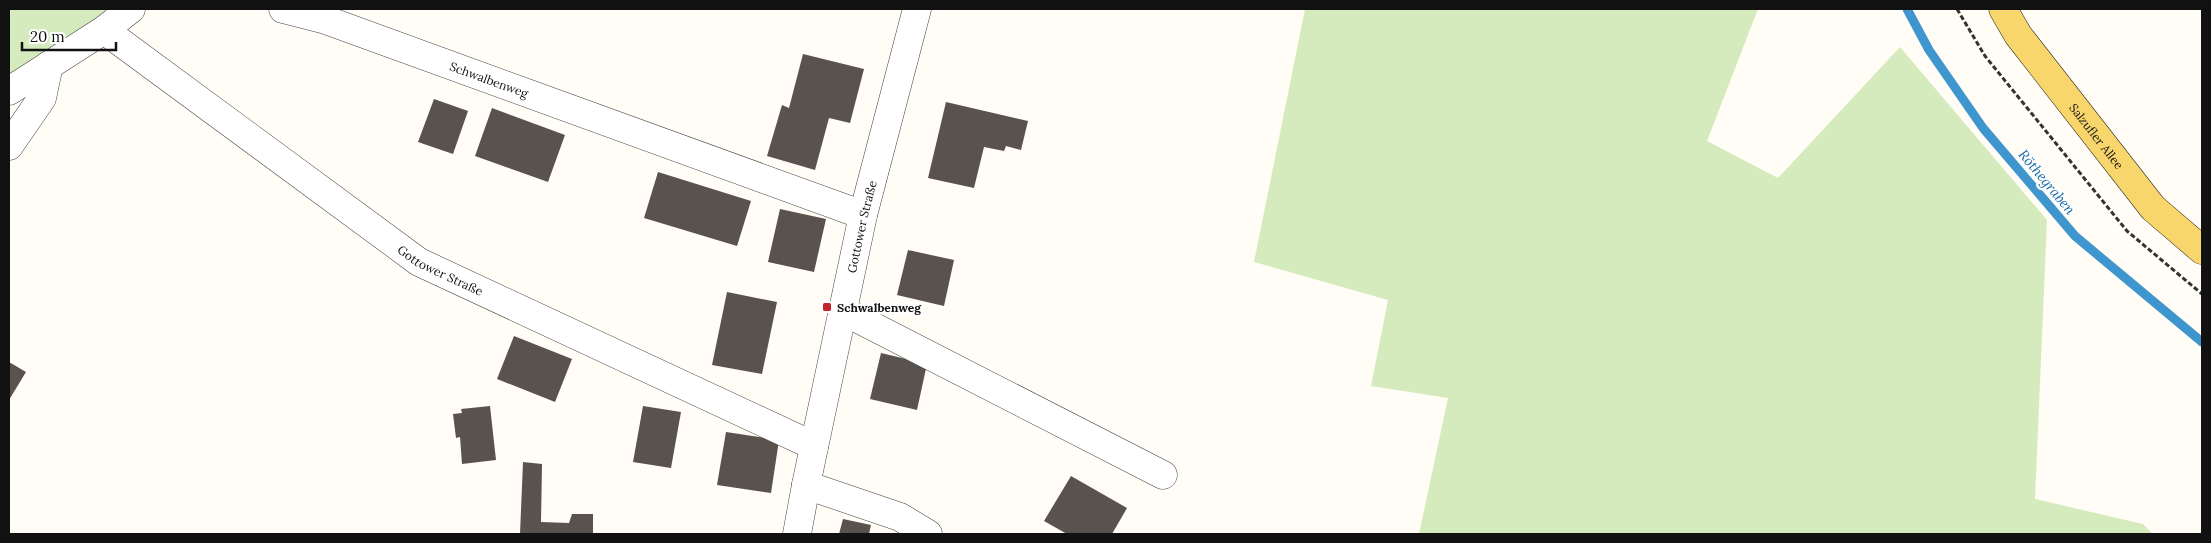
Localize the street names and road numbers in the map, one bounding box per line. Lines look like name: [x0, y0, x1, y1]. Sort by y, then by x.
street label: Schwalbenweg: [448, 58, 531, 101]
street label: Salzufler Allee: [2066, 100, 2127, 172]
street label: Gottower Straße: [843, 178, 879, 274]
street label: Gottower Straße: [395, 242, 486, 299]

